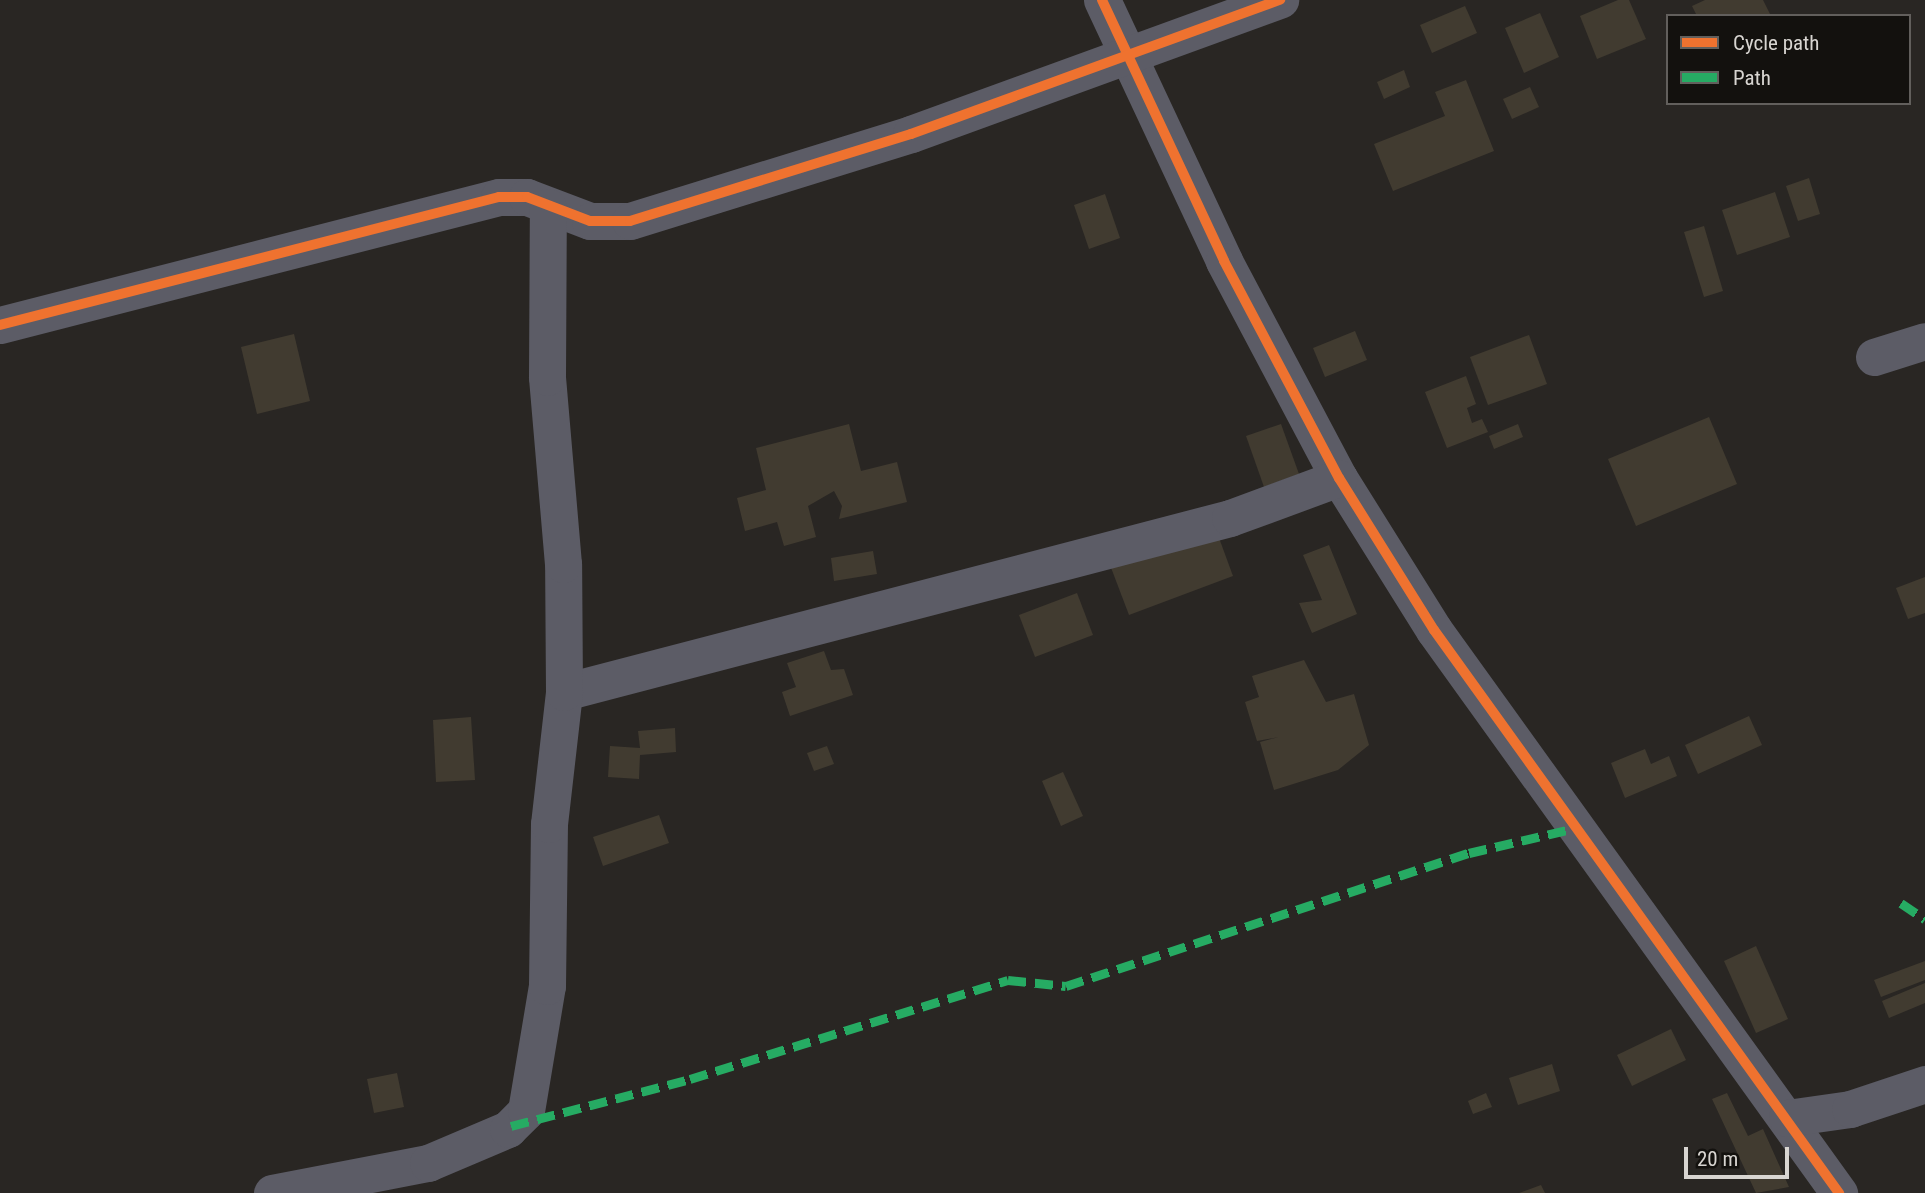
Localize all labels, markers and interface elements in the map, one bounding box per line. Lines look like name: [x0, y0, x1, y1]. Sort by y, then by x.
legend: [1666, 14, 1911, 105]
text: Cycle path: [1733, 31, 1819, 55]
text: Path: [1733, 66, 1771, 90]
scale bar: [1687, 1134, 1792, 1178]
text: 20 m: [1697, 1147, 1738, 1171]

